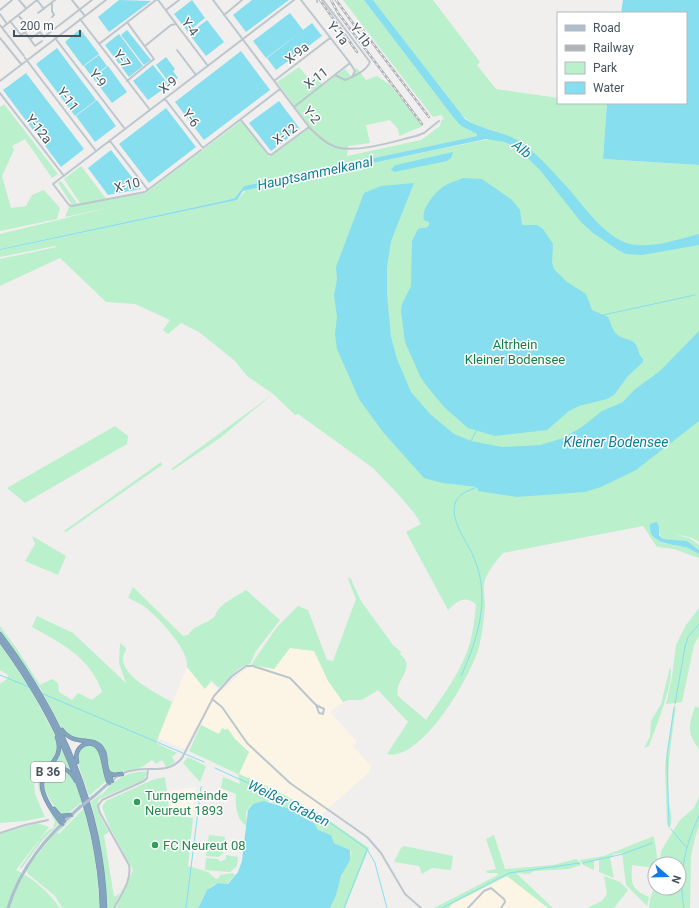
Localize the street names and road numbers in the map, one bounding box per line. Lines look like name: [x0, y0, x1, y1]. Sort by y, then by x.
street label: Y-4: [178, 15, 202, 39]
street label: Y-1a: [324, 18, 352, 48]
street label: Y-1b: [347, 20, 375, 50]
street label: X-9a: [282, 39, 312, 67]
street label: Y-7: [110, 47, 134, 71]
street label: X-11: [301, 64, 331, 92]
street label: Y-9: [86, 66, 110, 90]
street label: X-9: [156, 73, 180, 97]
street label: Y-11: [54, 84, 82, 114]
street label: Y-2: [300, 103, 324, 127]
street label: Y-6: [179, 106, 203, 130]
street label: Y-12a: [23, 111, 55, 147]
street label: X-12: [270, 120, 300, 148]
street label: X-10: [113, 175, 141, 195]
road number: B 36: [31, 762, 65, 782]

